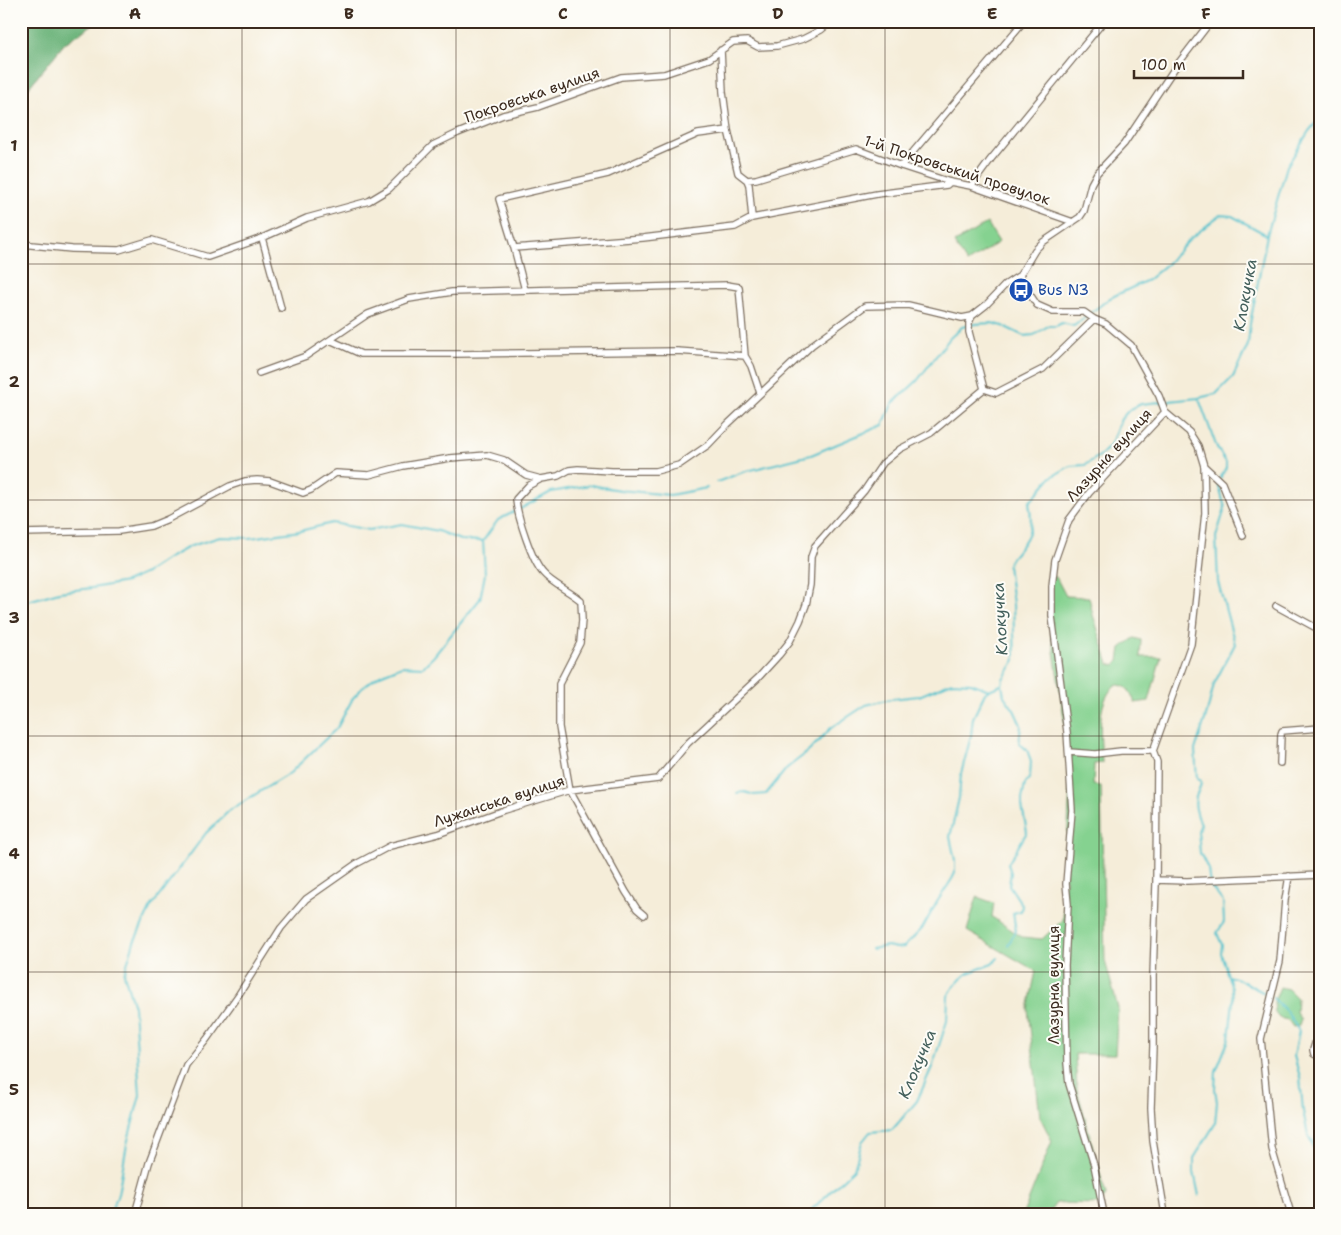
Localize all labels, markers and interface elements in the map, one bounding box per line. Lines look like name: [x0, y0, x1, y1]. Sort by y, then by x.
text: A: [129, 3, 141, 24]
text: B: [344, 3, 354, 24]
text: C: [558, 3, 568, 24]
text: D: [772, 3, 784, 24]
text: E: [987, 3, 997, 24]
text: F: [1201, 3, 1211, 24]
scale bar: [1134, 48, 1242, 80]
text: 100 m: [1141, 55, 1186, 75]
street label: Покровська вулиця: [462, 62, 602, 128]
street label: 1-й Покровський провулок: [861, 130, 1053, 210]
text: 1: [10, 135, 18, 156]
water label: Клокучка: [1228, 257, 1262, 333]
bus stop icon: Bus N3: [1008, 277, 1034, 303]
place label: Bus N3: [1038, 280, 1089, 300]
text: 2: [8, 371, 20, 392]
street label: Лазурна вулиця: [1062, 404, 1156, 506]
water label: Клокучка: [988, 582, 1012, 656]
text: 3: [8, 607, 20, 628]
street label: Лужанська вулиця: [431, 770, 567, 832]
text: 4: [8, 843, 20, 864]
street label: Лазурна вулиця: [1044, 925, 1064, 1045]
water label: Клокучка: [893, 1026, 941, 1102]
text: 5: [9, 1079, 19, 1100]

